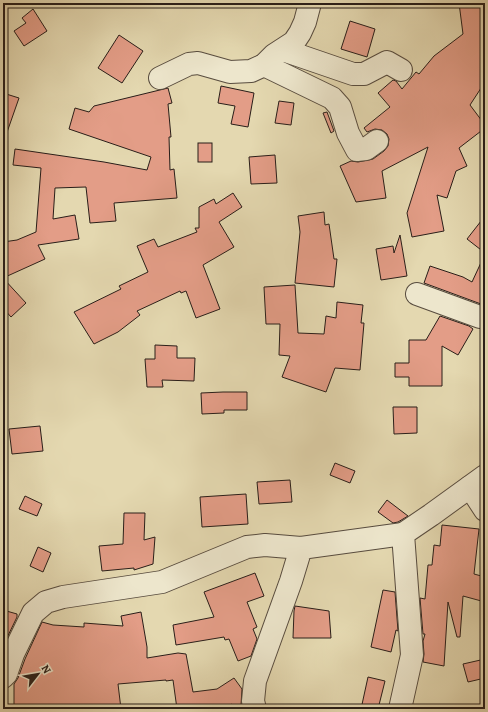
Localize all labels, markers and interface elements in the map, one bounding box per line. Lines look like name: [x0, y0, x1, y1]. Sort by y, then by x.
north arrow: [18, 654, 58, 694]
text: N: [38, 662, 55, 676]

